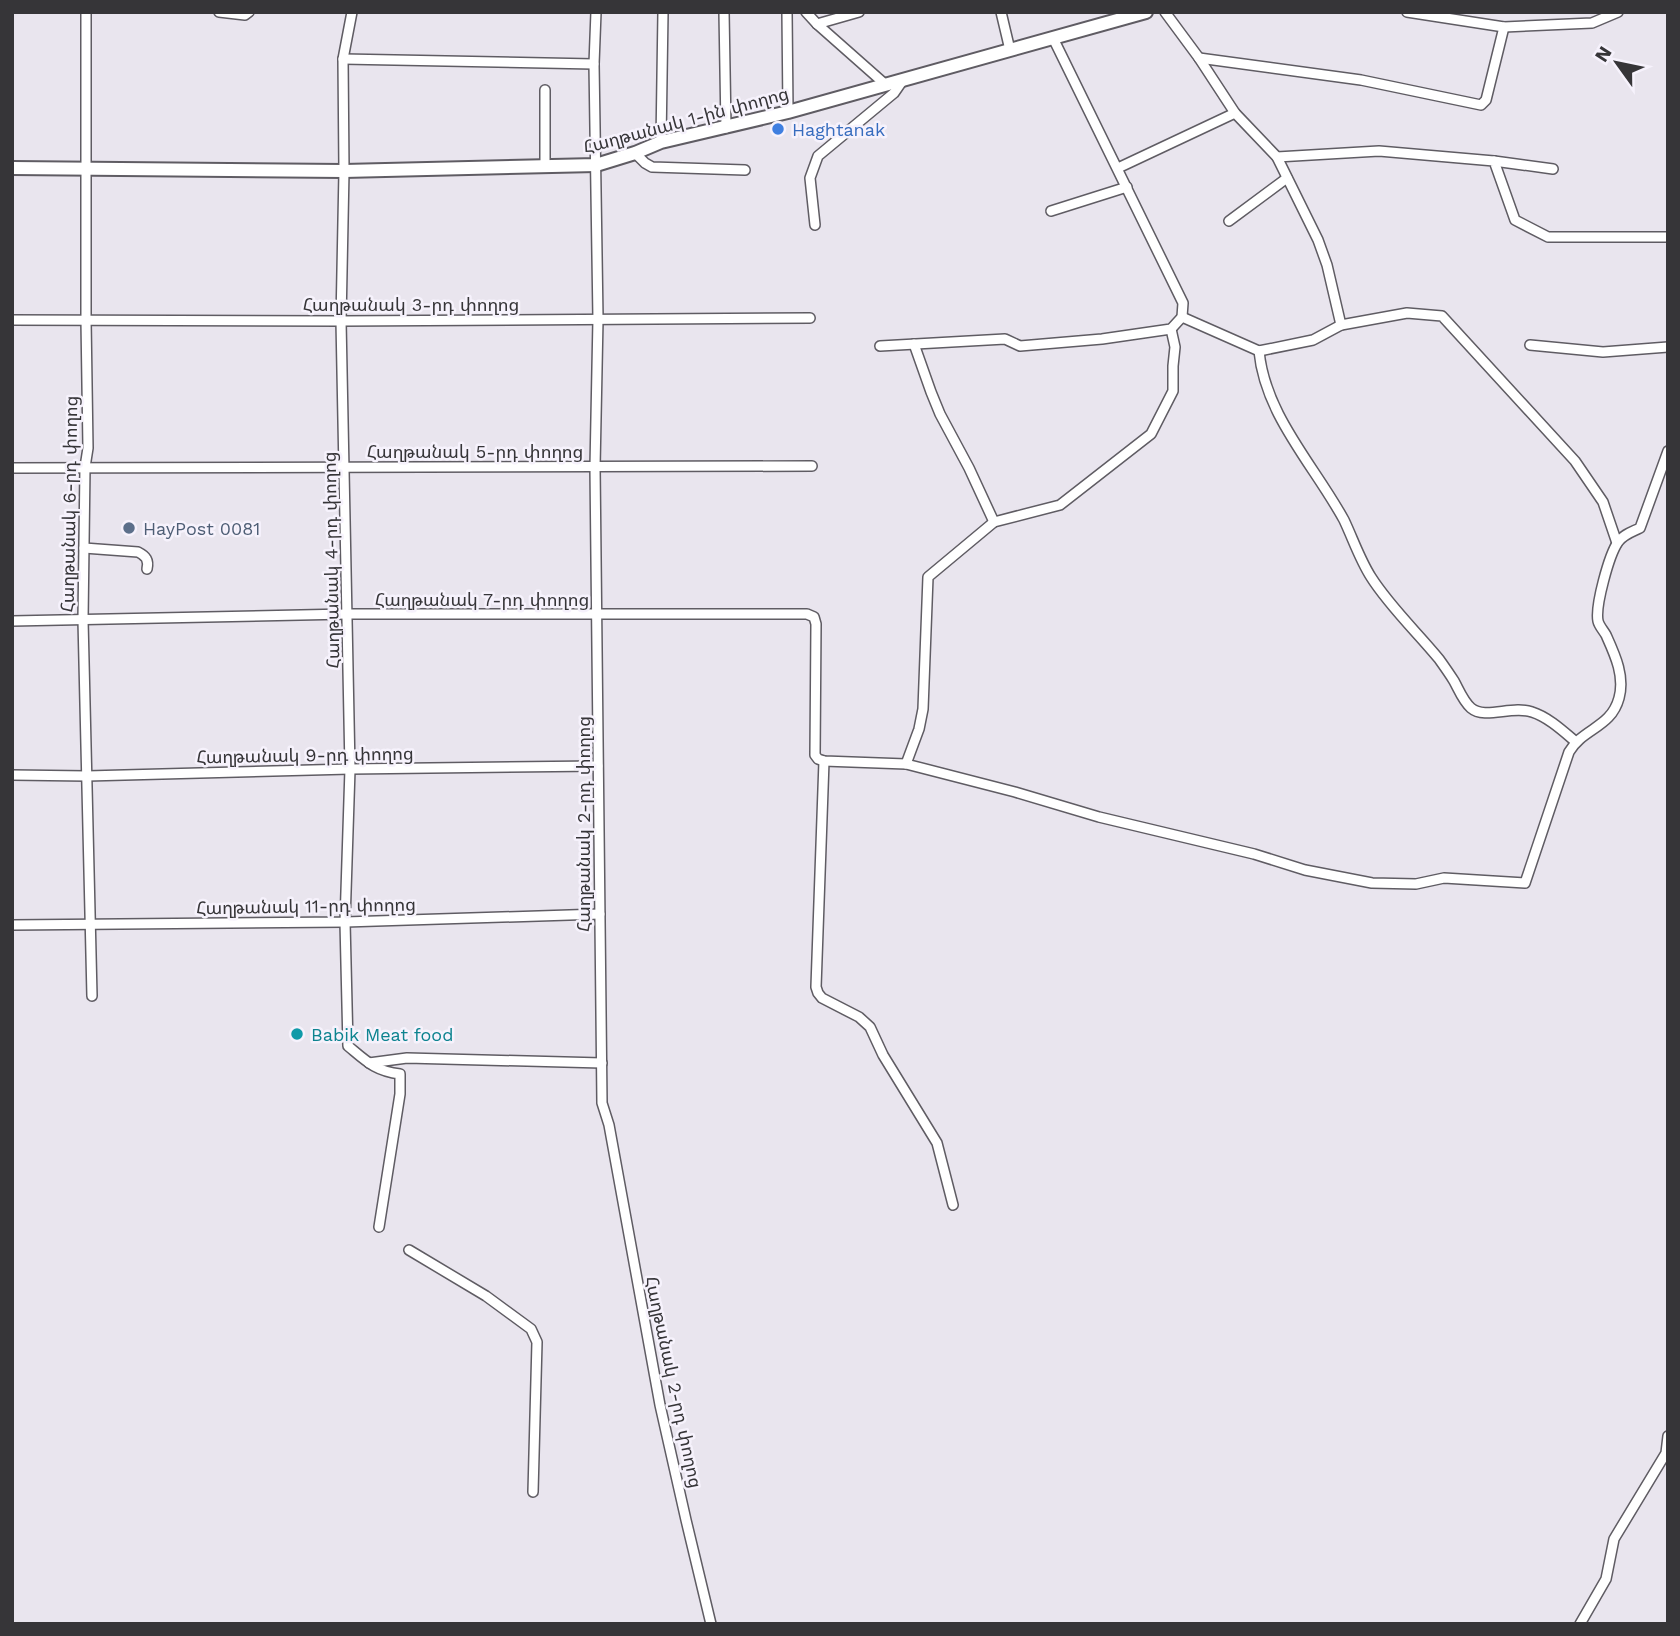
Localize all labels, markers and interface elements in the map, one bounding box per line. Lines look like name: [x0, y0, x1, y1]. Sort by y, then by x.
north arrow: [1582, 28, 1652, 98]
text: N: [1590, 42, 1617, 66]
street label: Հաղթանակ 1-ին փողոց: [581, 82, 791, 158]
place label: Haghtanak: [792, 119, 885, 140]
marker: Haghtanak: [770, 121, 786, 137]
street label: Հաղթանակ 3-րդ փողոց: [303, 294, 519, 315]
street label: Հաղթանակ 6-րդ փողոց: [57, 395, 81, 613]
street label: Հաղթանակ 5-րդ փողոց: [367, 441, 583, 462]
street label: Հաղթանակ 4-րդ փողոց: [319, 451, 343, 669]
place label: HayPost 0081: [143, 518, 260, 539]
marker: HayPost 0081: [121, 520, 137, 536]
street label: Հաղթանակ 7-րդ փողոց: [375, 589, 589, 610]
street label: Հաղթանակ 2-րդ փողոց: [573, 716, 594, 932]
street label: Հաղթանակ 9-րդ փողոց: [196, 743, 414, 767]
street label: Հաղթանակ 11-րդ փողոց: [196, 894, 416, 918]
place label: Babik Meat food: [311, 1024, 453, 1045]
marker: Babik Meat food: [289, 1026, 305, 1042]
street label: Հաղթանակ 2-րդ փողոց: [641, 1274, 707, 1490]

